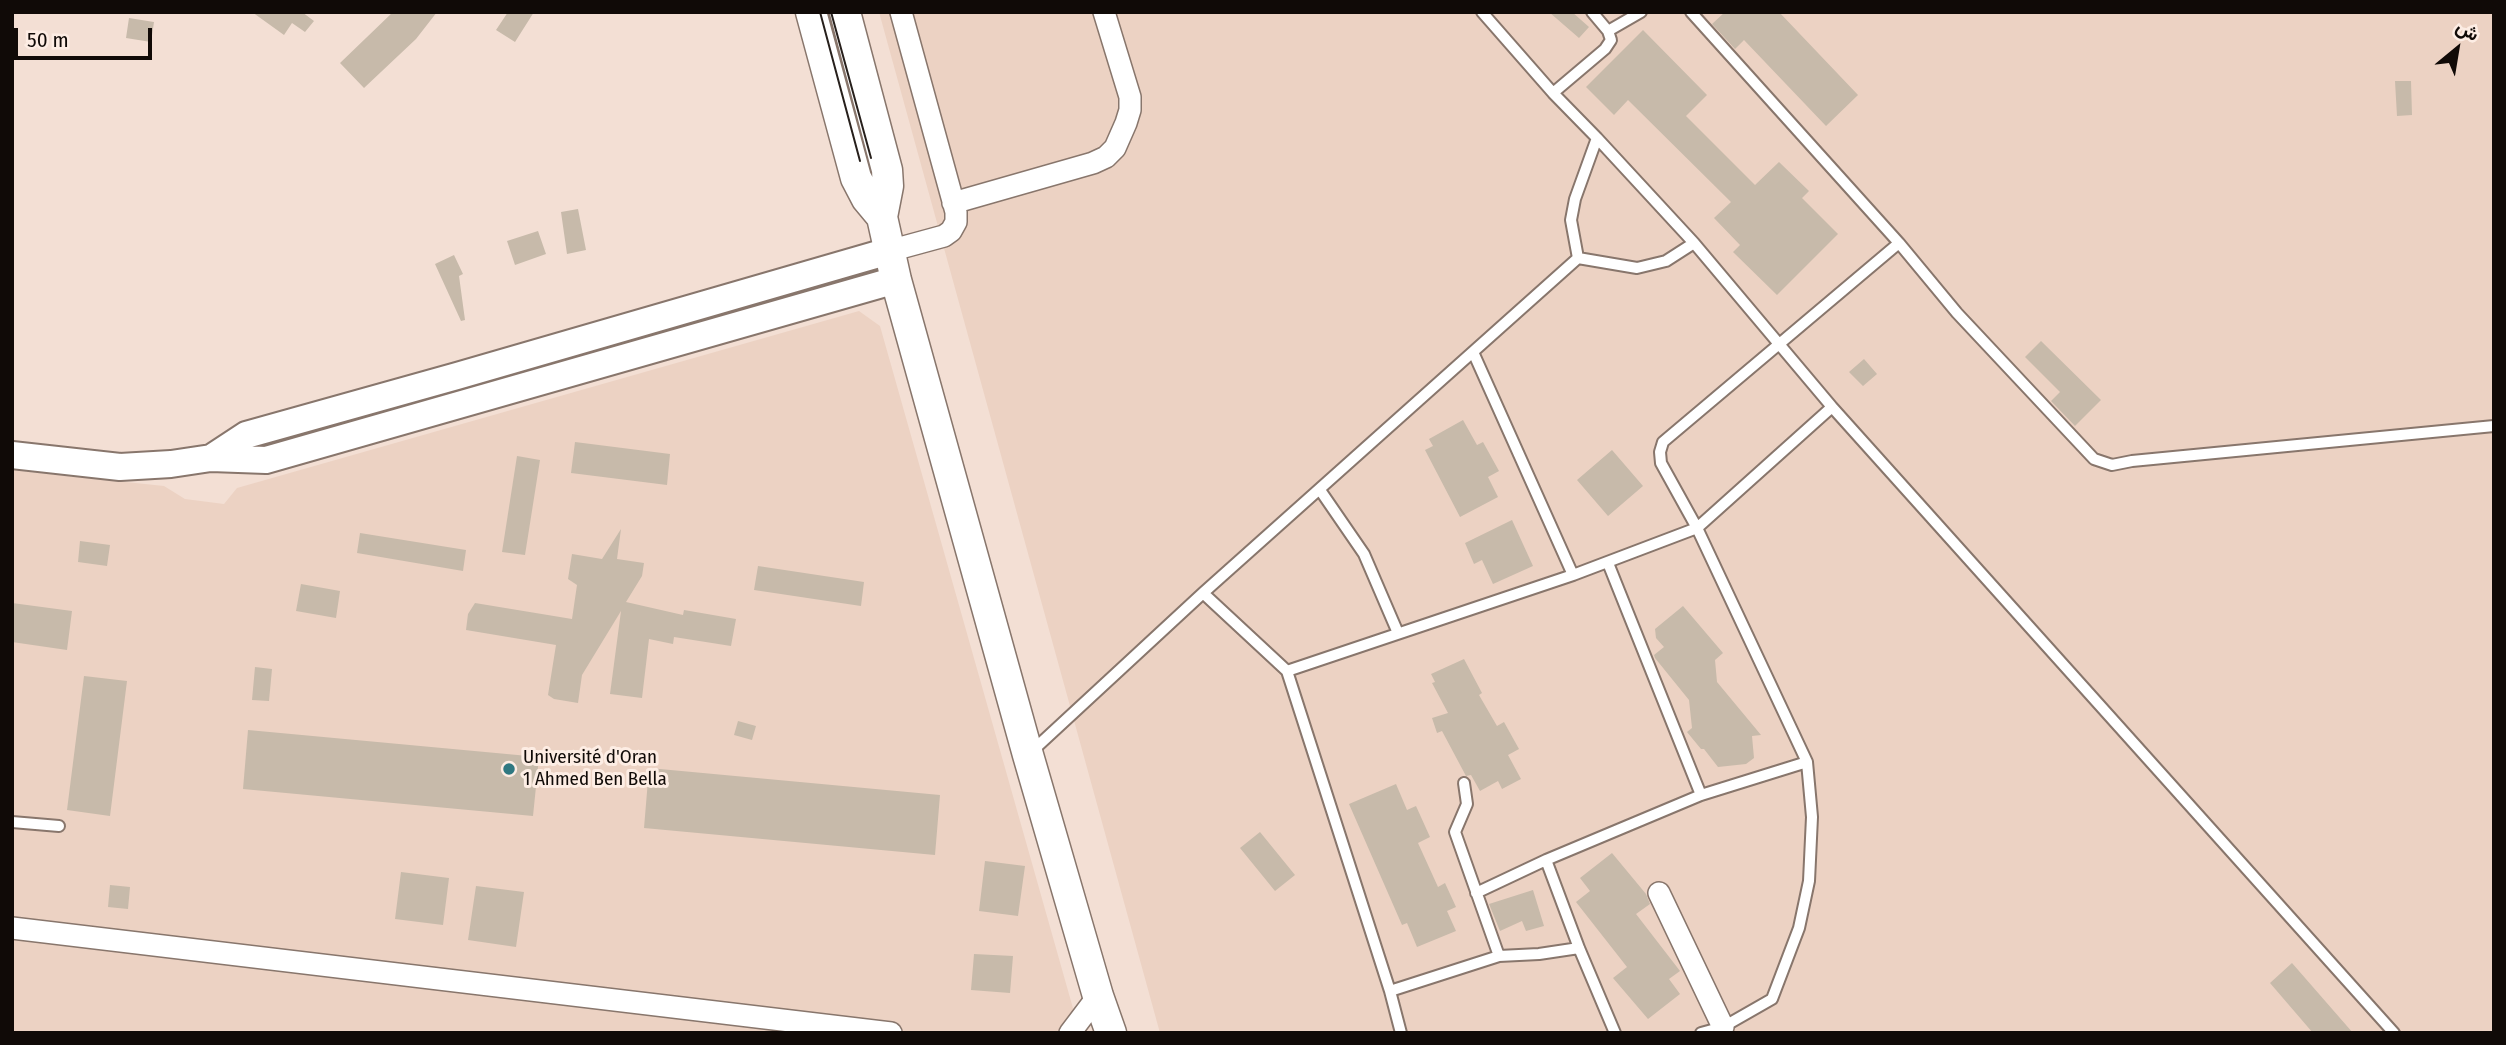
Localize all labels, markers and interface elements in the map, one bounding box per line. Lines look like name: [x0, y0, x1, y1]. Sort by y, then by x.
scale bar: [18, 14, 156, 58]
north arrow: [2422, 14, 2492, 84]
text: ش: [2452, 15, 2483, 46]
text: 50 m: [27, 27, 69, 53]
place label: Université d'Oran 1 Ahmed Ben Bella: [523, 747, 667, 791]
marker: Université d'Oran 1 Ahmed Ben Bella: [501, 761, 517, 777]

